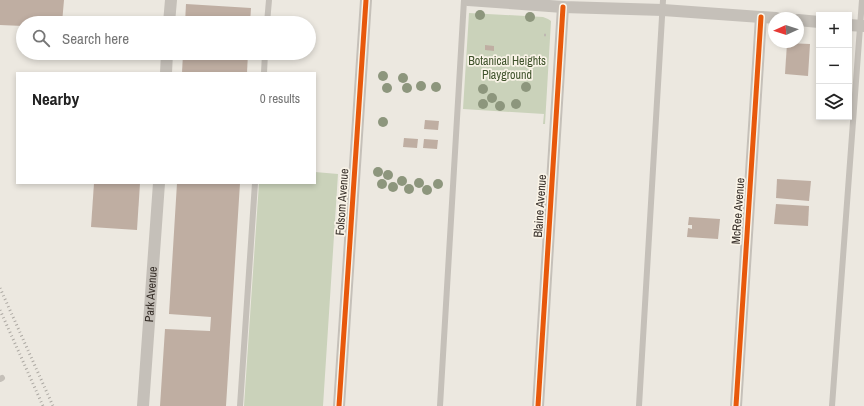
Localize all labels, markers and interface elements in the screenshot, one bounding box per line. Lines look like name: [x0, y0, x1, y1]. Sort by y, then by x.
north arrow: [768, 12, 804, 48]
map controls: [816, 12, 852, 120]
button: +: [816, 12, 852, 48]
search box: [16, 16, 316, 60]
icon: search: [30, 27, 52, 49]
text: Search here: [62, 28, 129, 49]
button: −: [816, 48, 852, 84]
park label: Botanical Heights Playground: [468, 53, 546, 83]
button: layers: [816, 84, 852, 120]
text: Nearby: [32, 87, 79, 110]
text: 0 results: [260, 90, 300, 107]
street label: Folsom Avenue: [332, 168, 352, 236]
street label: Blaine Avenue: [530, 174, 550, 238]
street label: McRee Avenue: [728, 177, 748, 245]
street label: Park Avenue: [141, 266, 161, 323]

